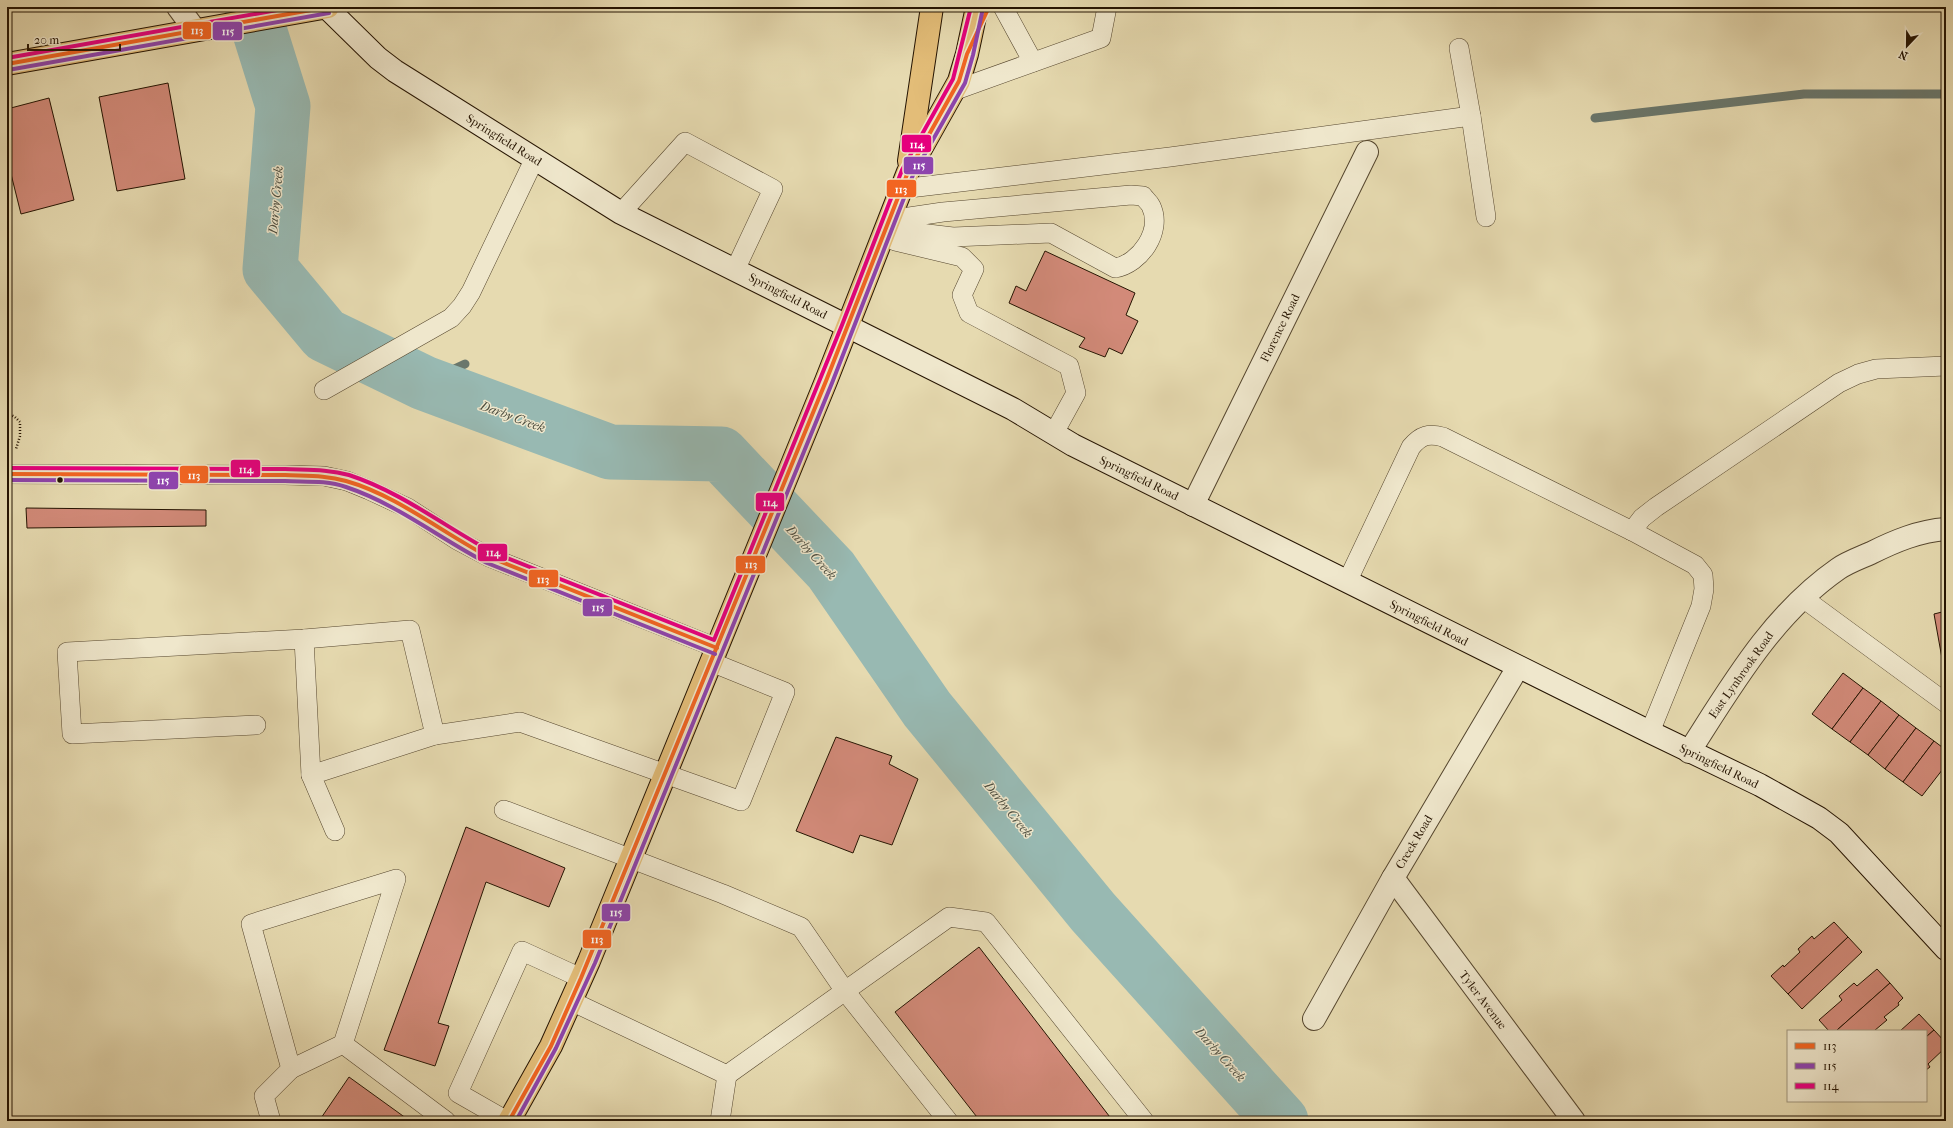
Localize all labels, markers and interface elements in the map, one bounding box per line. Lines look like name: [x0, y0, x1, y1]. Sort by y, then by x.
line badge: 113: [182, 21, 212, 40]
line badge: 115: [212, 21, 243, 41]
text: 113: [191, 24, 204, 37]
text: 115: [222, 25, 235, 38]
scale bar: [28, 26, 120, 52]
north arrow: [1887, 26, 1927, 66]
text: 20 m: [34, 33, 59, 47]
text: N: [1897, 47, 1910, 62]
street label: Springfield Road: [464, 111, 545, 169]
line badge: 114: [901, 134, 932, 153]
text: 114: [910, 138, 925, 151]
line badge: 115: [903, 156, 934, 175]
text: 115: [913, 159, 926, 172]
water label: Darby Creek: [265, 165, 286, 236]
line badge: 113: [886, 179, 917, 198]
text: 113: [895, 183, 908, 196]
street label: Springfield Road: [746, 270, 830, 322]
street label: Florence Road: [1257, 291, 1303, 364]
water label: Darby Creek: [477, 397, 548, 435]
street label: Springfield Road: [1097, 453, 1181, 503]
line badge: 114: [230, 459, 261, 478]
text: 114: [239, 463, 254, 476]
line badge: 113: [179, 465, 209, 484]
text: 113: [188, 469, 201, 482]
line badge: 115: [148, 471, 179, 490]
text: 115: [157, 474, 170, 487]
unlabelled marker: [55, 475, 65, 485]
line badge: 114: [755, 492, 785, 512]
text: 114: [763, 496, 778, 509]
water label: Darby Creek: [783, 521, 840, 583]
line badge: 114: [477, 543, 508, 562]
text: 114: [486, 546, 501, 559]
line badge: 113: [735, 555, 766, 574]
text: 113: [745, 558, 758, 571]
line badge: 113: [528, 569, 559, 588]
text: 113: [537, 573, 550, 586]
street label: Springfield Road: [1387, 597, 1471, 649]
line badge: 115: [582, 598, 613, 617]
text: 115: [592, 601, 605, 614]
street label: East Lynbrook Road: [1706, 628, 1777, 721]
street label: Springfield Road: [1677, 741, 1761, 791]
water label: Darby Creek: [981, 777, 1036, 841]
street label: Creek Road: [1392, 812, 1436, 871]
line badge: 115: [601, 903, 631, 922]
text: 115: [610, 906, 623, 919]
line badge: 113: [582, 929, 612, 949]
text: 113: [591, 933, 604, 946]
street label: Tyler Avenue: [1456, 968, 1510, 1032]
water label: Darby Creek: [1192, 1023, 1249, 1085]
legend: [1787, 1030, 1927, 1102]
text: 113: [1823, 1039, 1837, 1053]
text: 115: [1823, 1059, 1837, 1073]
text: 114: [1823, 1079, 1840, 1093]

